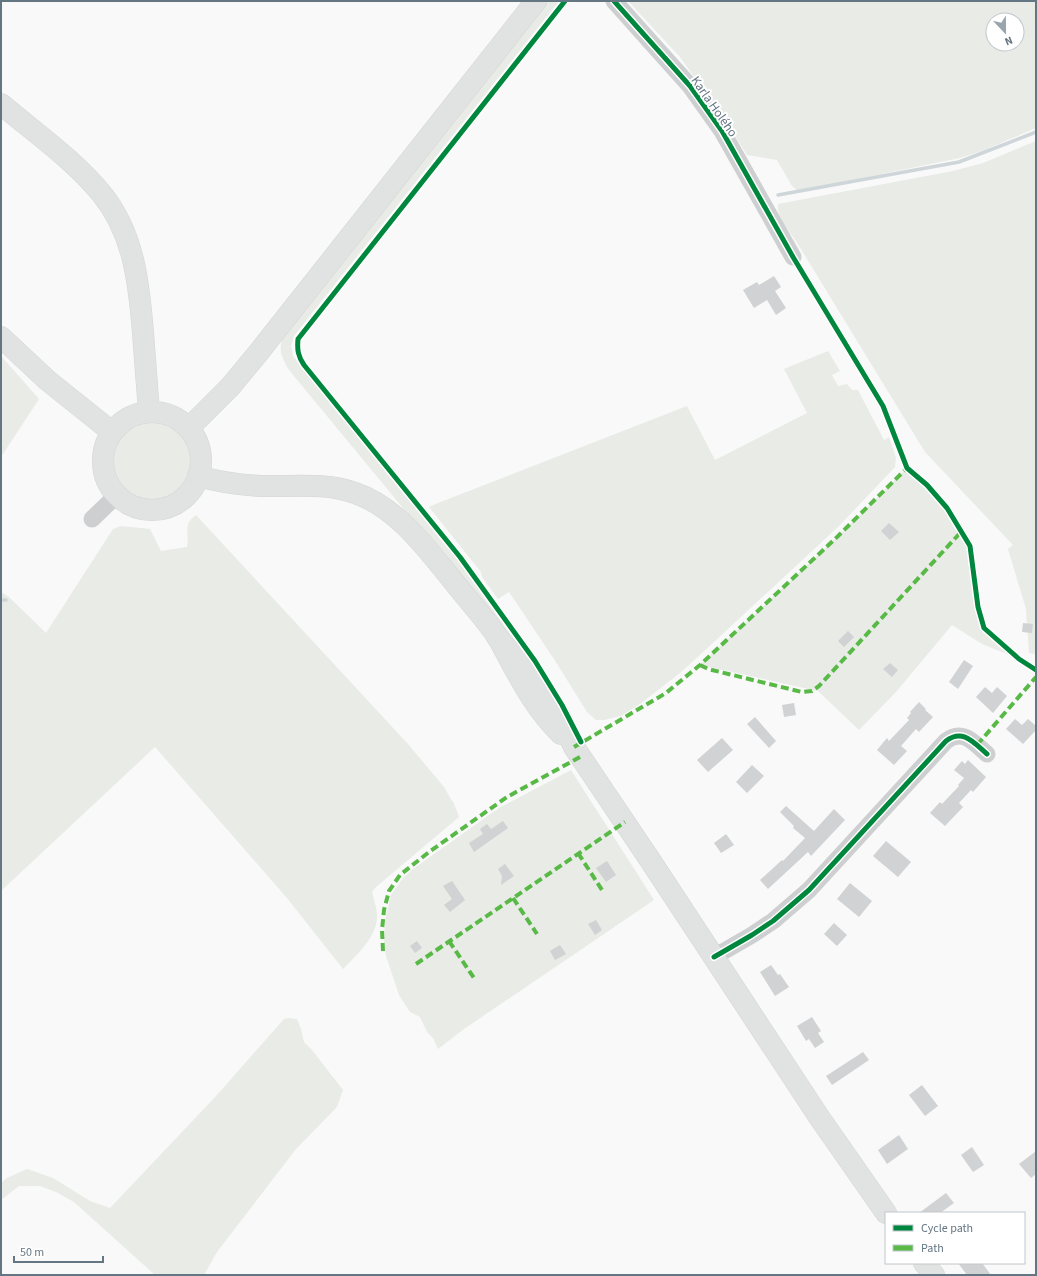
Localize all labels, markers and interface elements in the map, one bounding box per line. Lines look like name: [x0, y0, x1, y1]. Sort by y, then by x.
north arrow: [985, 12, 1025, 52]
text: N: [1002, 32, 1015, 49]
street label: Karla Holého: [687, 73, 742, 141]
legend: [885, 1212, 1025, 1264]
text: Cycle path: [921, 1220, 973, 1237]
scale bar: [14, 1238, 103, 1264]
text: Path: [921, 1240, 944, 1257]
text: 50 m: [20, 1244, 44, 1261]

